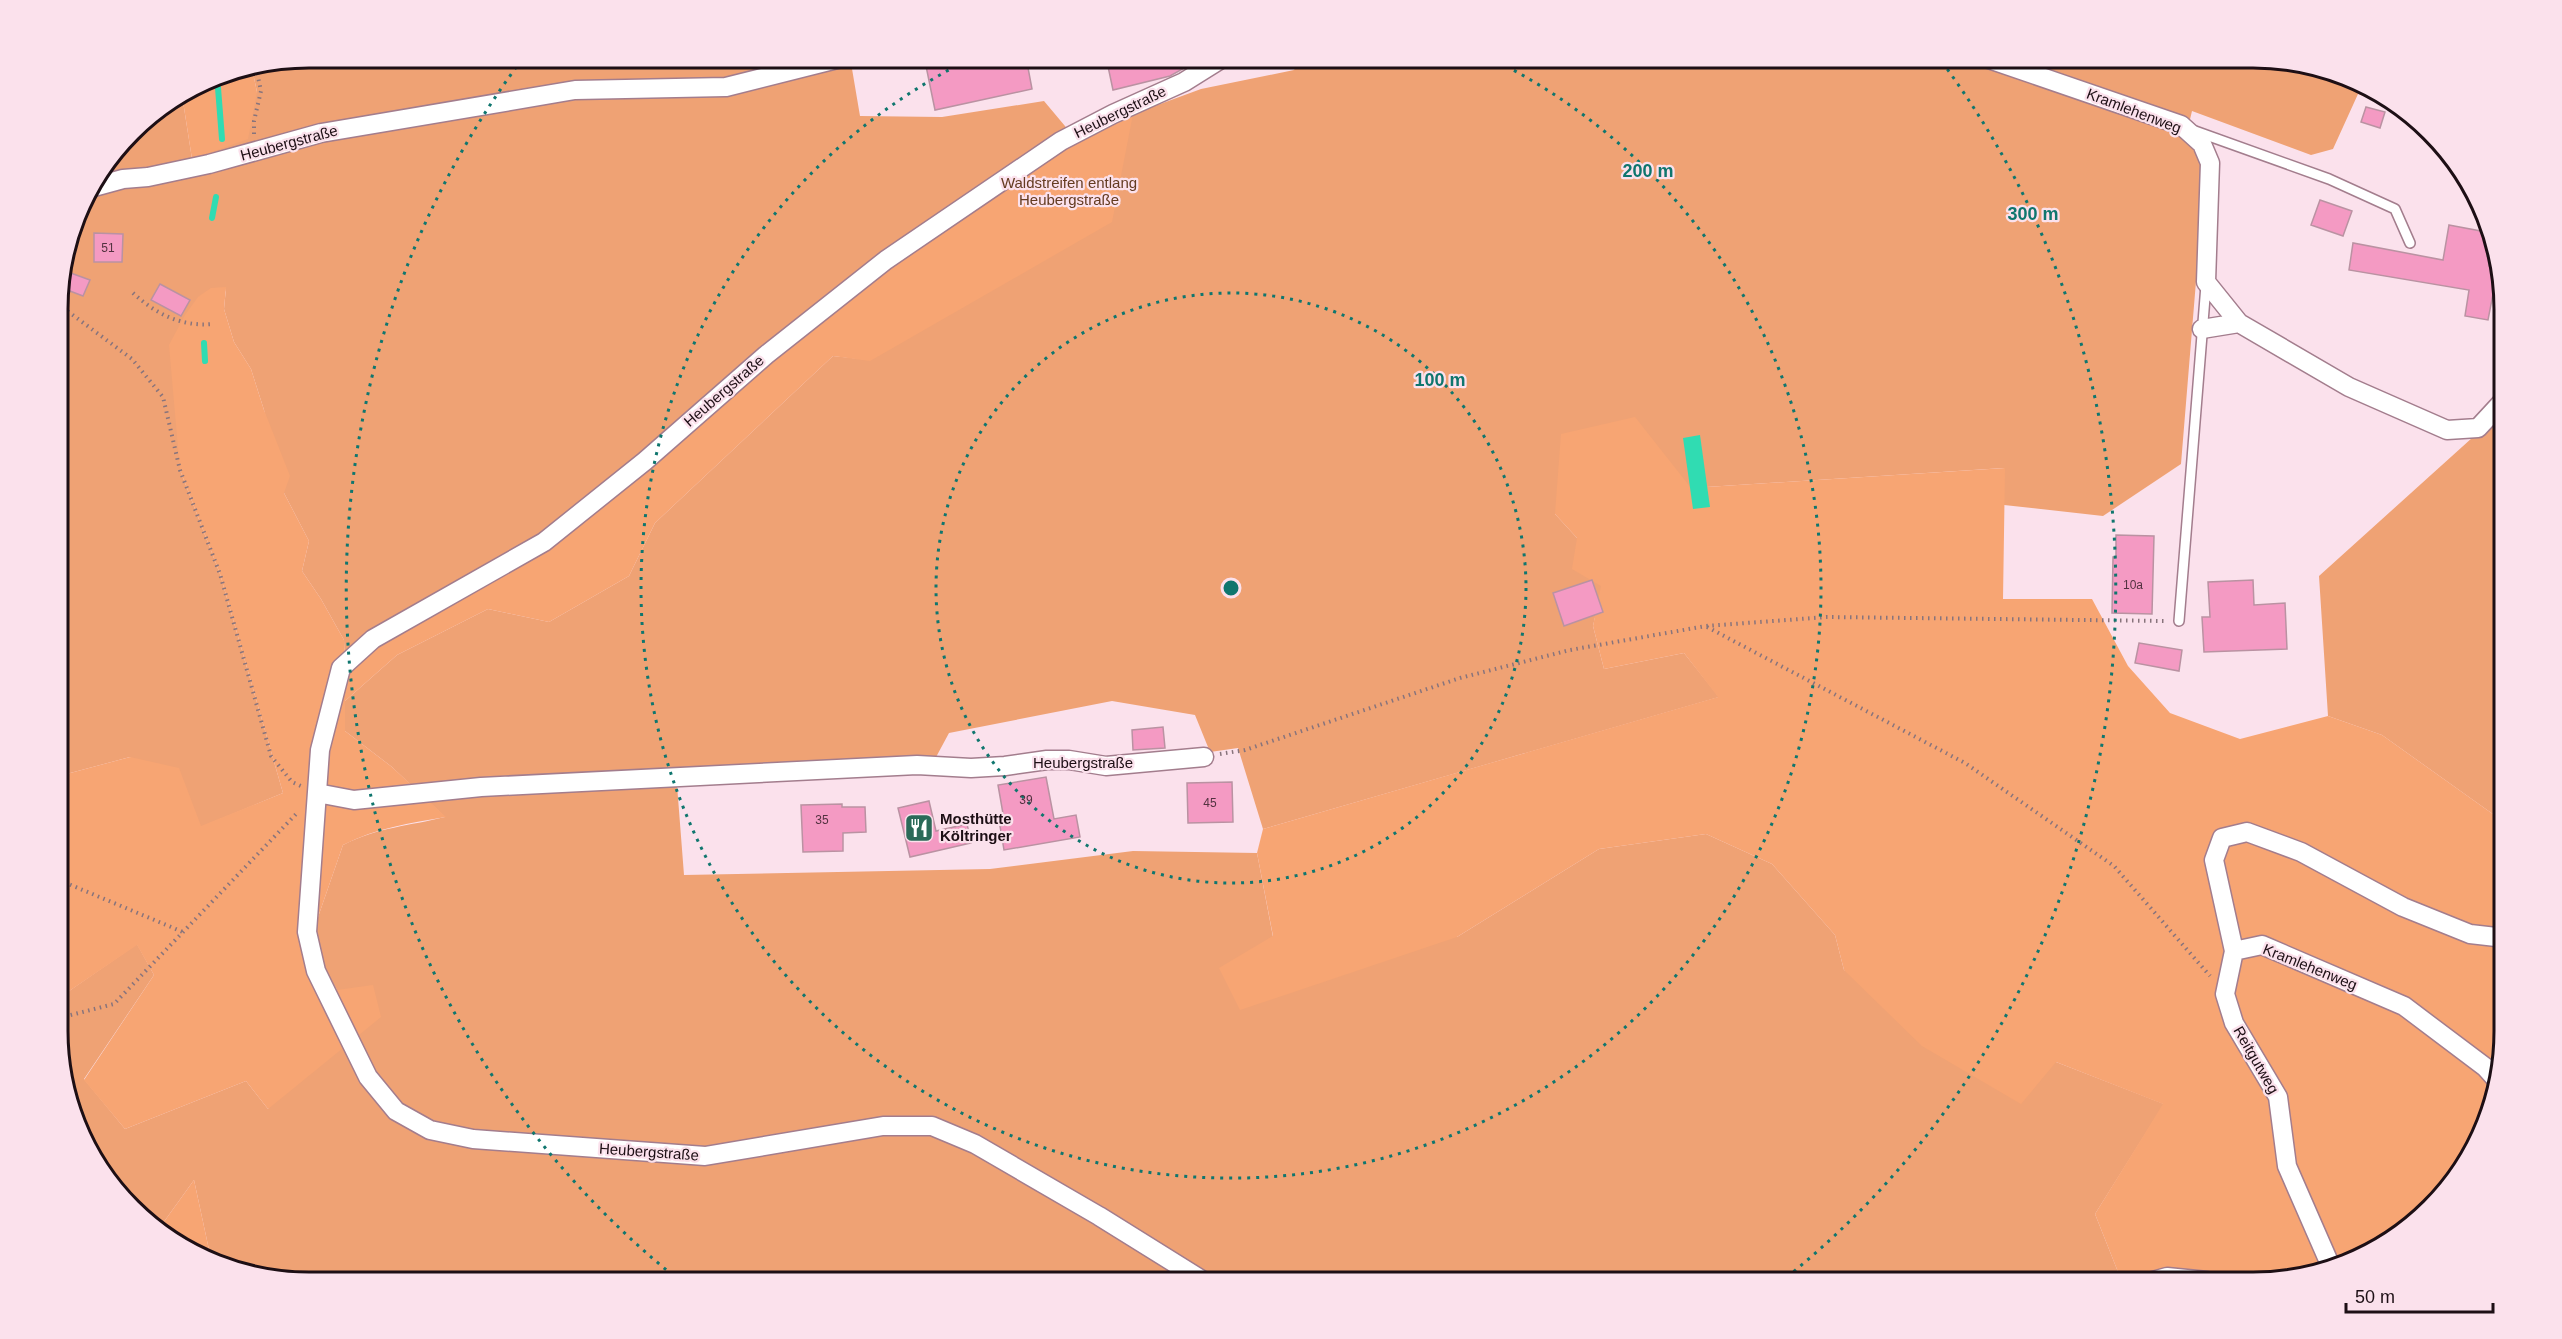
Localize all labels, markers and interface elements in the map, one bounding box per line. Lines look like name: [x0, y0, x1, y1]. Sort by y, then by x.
street label: Heubergstraße: [1071, 82, 1168, 141]
street label: Kramlehenweg: [2084, 85, 2184, 136]
street label: Heubergstraße: [238, 121, 339, 164]
text: 200 m: [1622, 161, 1674, 181]
park label: Waldstreifen entlang Heubergstraße: [1001, 174, 1137, 208]
text: 300 m: [2007, 204, 2059, 224]
house number: 51: [101, 241, 115, 255]
street label: Heubergstraße: [680, 351, 767, 430]
text: 100 m: [1414, 370, 1466, 390]
centre of rings: [1221, 578, 1241, 598]
house number: 10a: [2123, 578, 2143, 592]
street label: Heubergstraße: [1033, 754, 1133, 771]
house number: 39: [1019, 793, 1033, 807]
house number: 45: [1203, 796, 1217, 810]
place label: Mosthütte Költringer: [940, 810, 1012, 844]
restaurant icon: Mosthütte Költringer: [903, 812, 935, 844]
house number: 35: [815, 813, 829, 827]
street label: Kramlehenweg: [2261, 940, 2360, 993]
street label: Reitgutweg: [2230, 1023, 2283, 1096]
street label: Heubergstraße: [599, 1140, 700, 1163]
scale bar: [2346, 1276, 2493, 1314]
text: 50 m: [2355, 1287, 2395, 1307]

